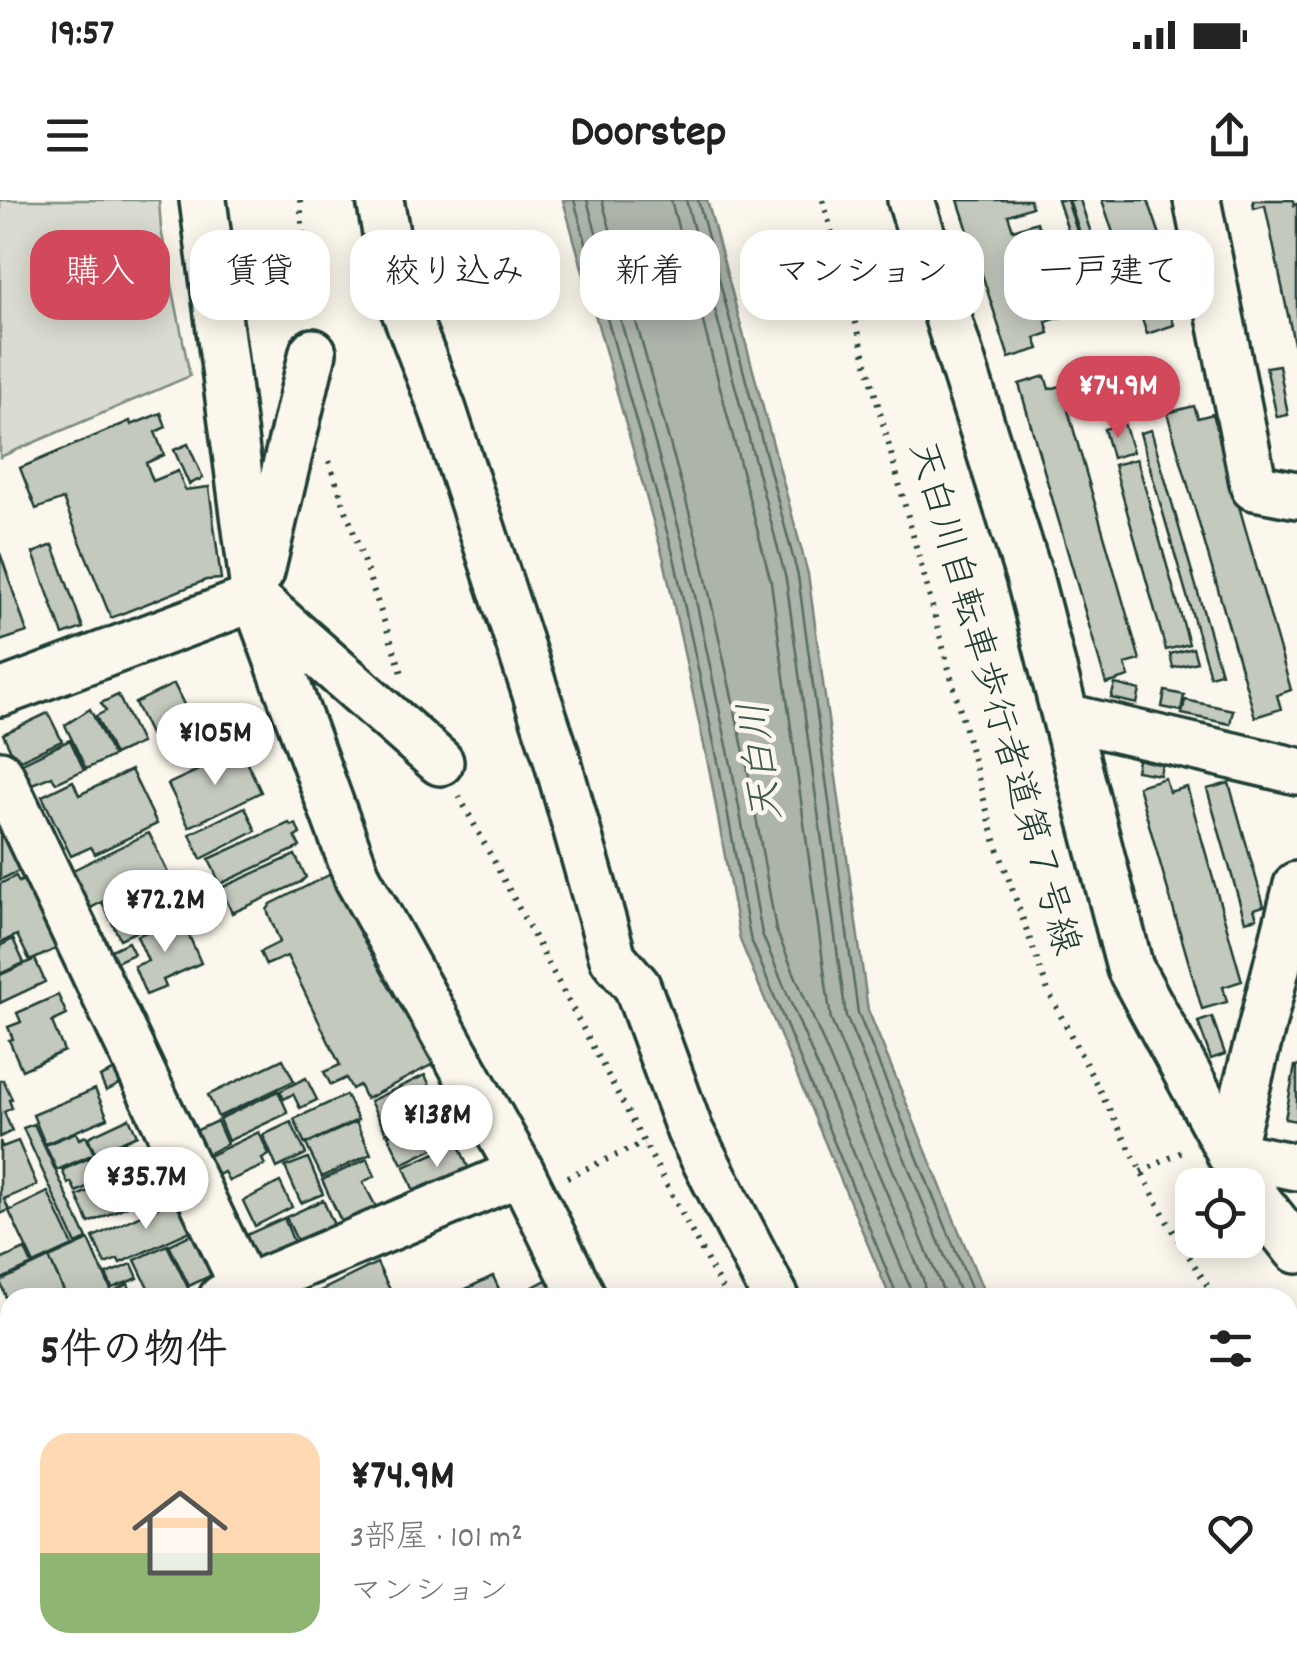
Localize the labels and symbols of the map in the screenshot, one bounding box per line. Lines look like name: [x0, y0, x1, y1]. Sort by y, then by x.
pin: ¥74.9M: [1037, 356, 1199, 441]
street label: 天白川自転車歩行者道第７号線: [891, 436, 1091, 962]
water label: 天白川: [729, 698, 801, 824]
pin: ¥105M: [145, 703, 285, 788]
pin: ¥72.2M: [84, 870, 246, 955]
pin: ¥138M: [367, 1085, 507, 1170]
pin: ¥35.7M: [65, 1147, 227, 1232]

